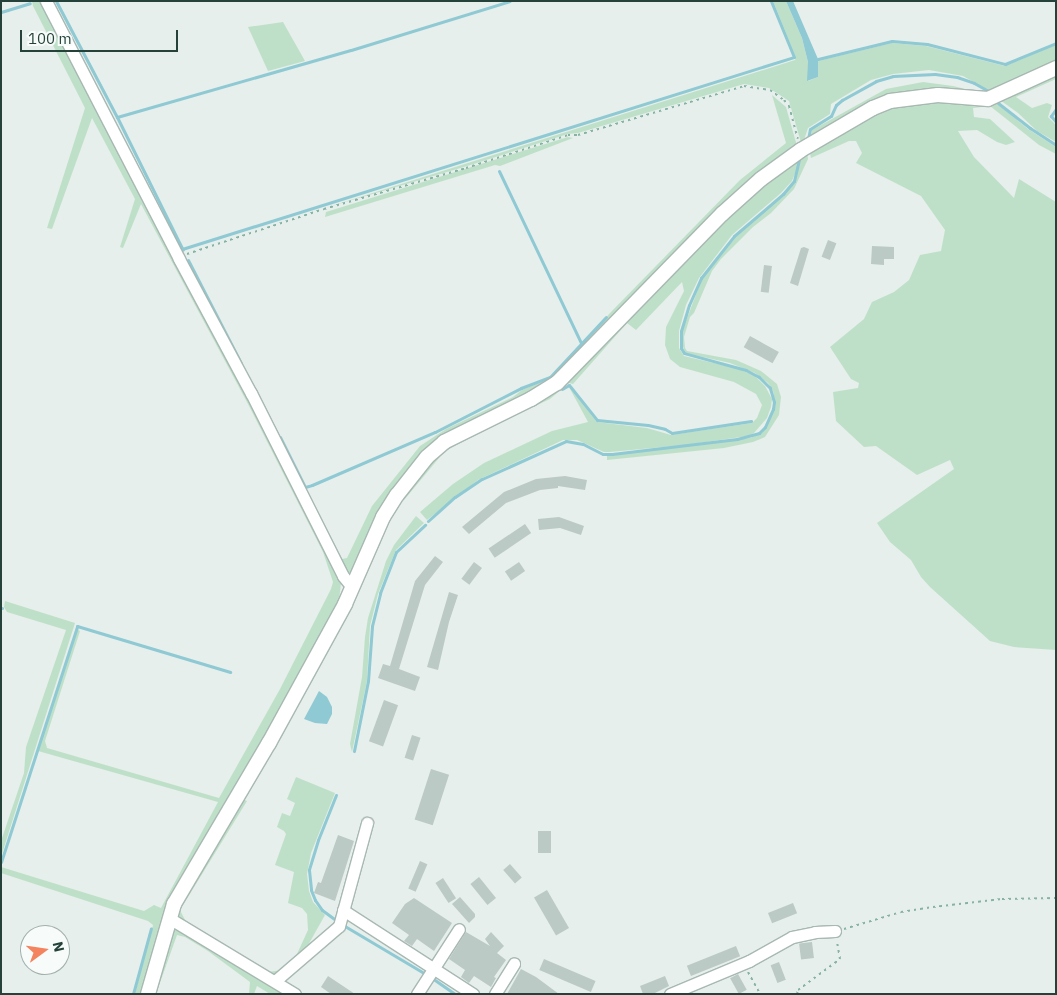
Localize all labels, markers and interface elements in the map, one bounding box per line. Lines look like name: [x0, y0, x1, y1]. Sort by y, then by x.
scale bar: [22, 20, 180, 52]
text: 100 m: [28, 29, 72, 48]
north arrow: [20, 925, 70, 975]
text: N: [49, 940, 69, 954]

